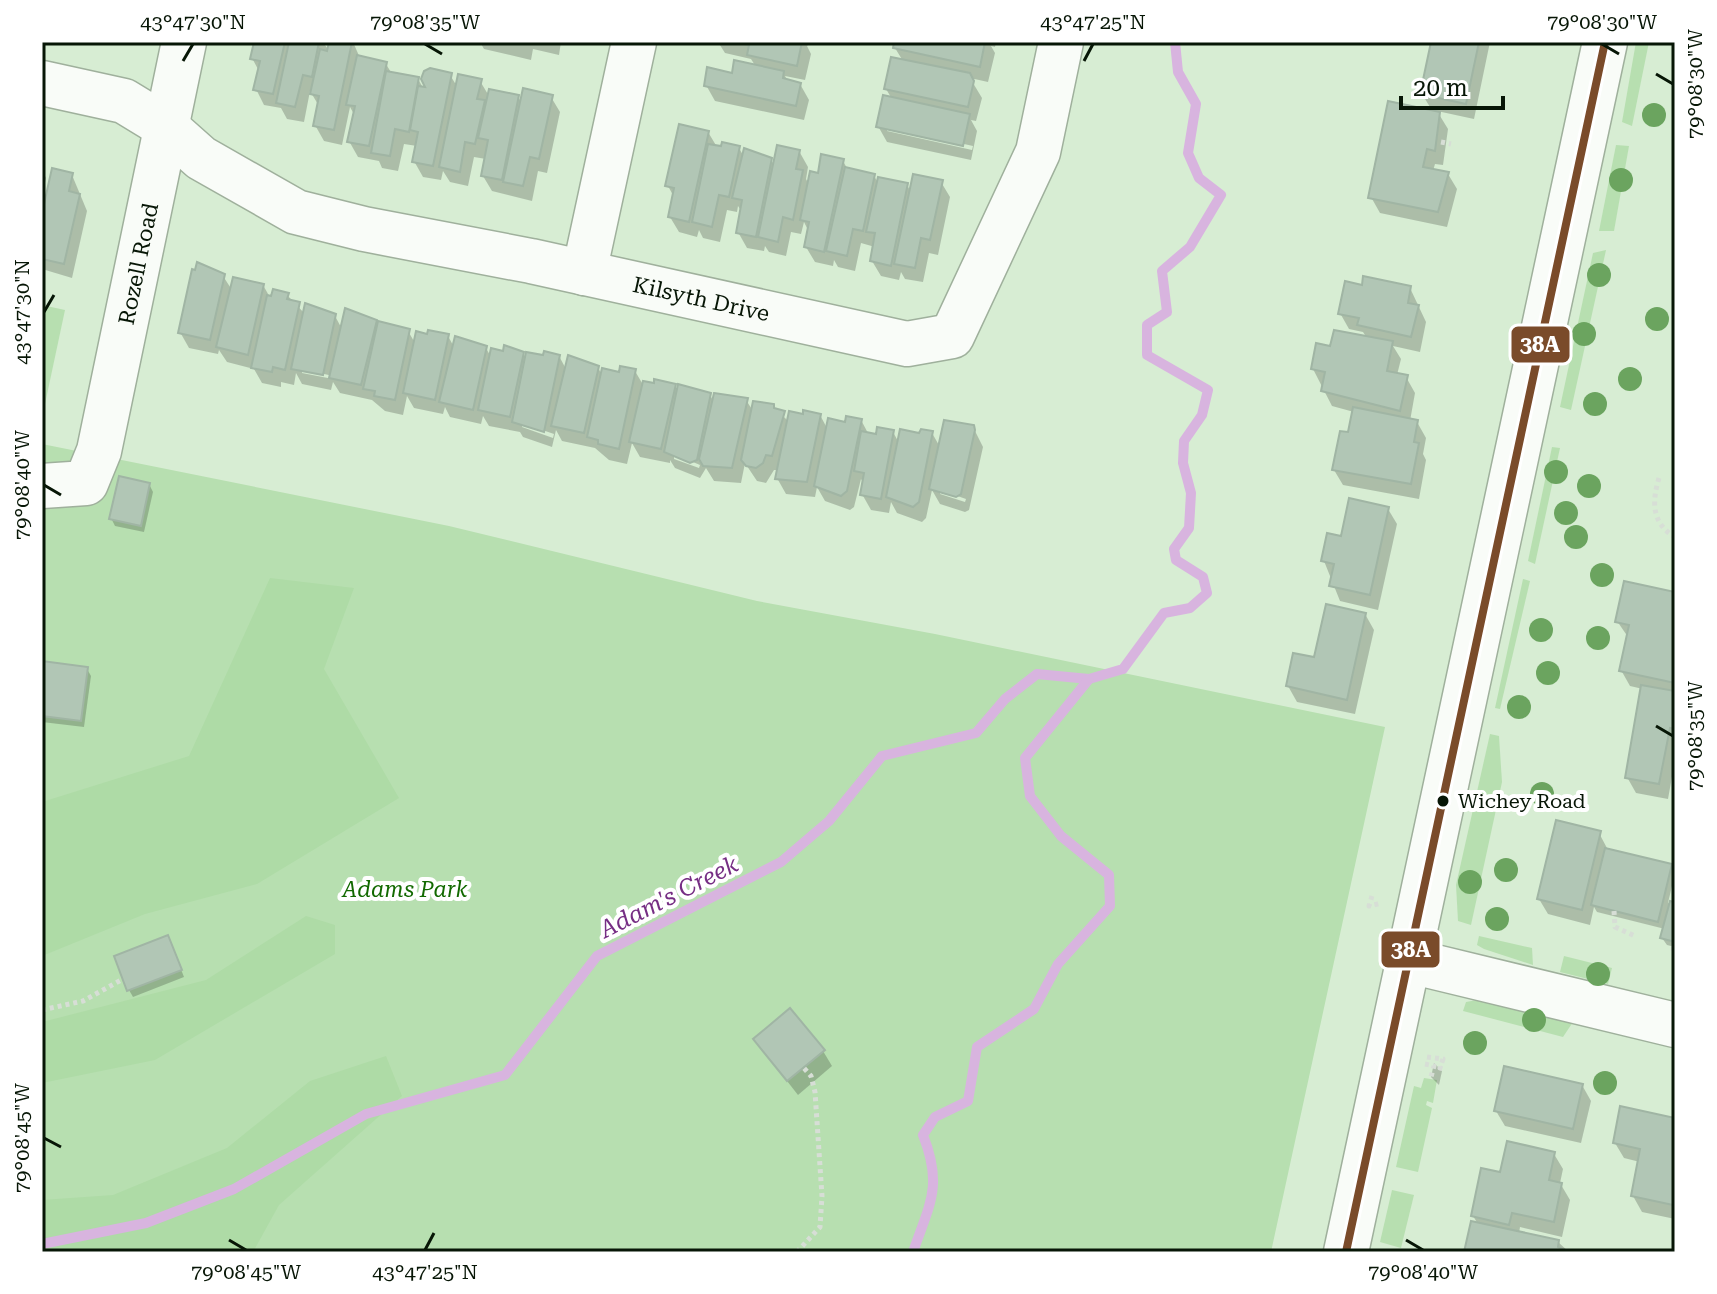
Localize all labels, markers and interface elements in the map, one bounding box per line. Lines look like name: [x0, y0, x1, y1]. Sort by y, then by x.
text: 43°47'30"N: [140, 10, 246, 34]
text: 79°08'35"W: [370, 10, 481, 34]
text: 43°47'25"N: [1040, 10, 1146, 34]
text: 79°08'30"W: [1547, 10, 1658, 34]
text: 79°08'30"W: [1683, 28, 1707, 139]
scale bar: [1401, 60, 1503, 110]
text: 20 m: [1413, 74, 1468, 102]
street label: Rozell Road: [113, 200, 163, 327]
text: 43°47'30"N: [10, 259, 34, 365]
street label: Kilsyth Drive: [631, 271, 772, 326]
line badge: 38A: [1510, 325, 1571, 364]
text: 38A: [1520, 332, 1560, 357]
text: 79°08'40"W: [10, 429, 34, 540]
text: 79°08'35"W: [1683, 680, 1707, 791]
place label: Wichey Road: [1458, 789, 1586, 813]
marker: Wichey Road: [1435, 793, 1451, 809]
water label: Adam's Creek: [593, 850, 743, 945]
park label: Adams Park: [341, 877, 467, 902]
line badge: 38A: [1380, 930, 1441, 969]
text: 38A: [1391, 937, 1431, 962]
text: 79°08'45"W: [10, 1082, 34, 1193]
text: 79°08'45"W: [191, 1260, 302, 1284]
text: 43°47'25"N: [372, 1260, 478, 1284]
text: 79°08'40"W: [1368, 1260, 1479, 1284]

